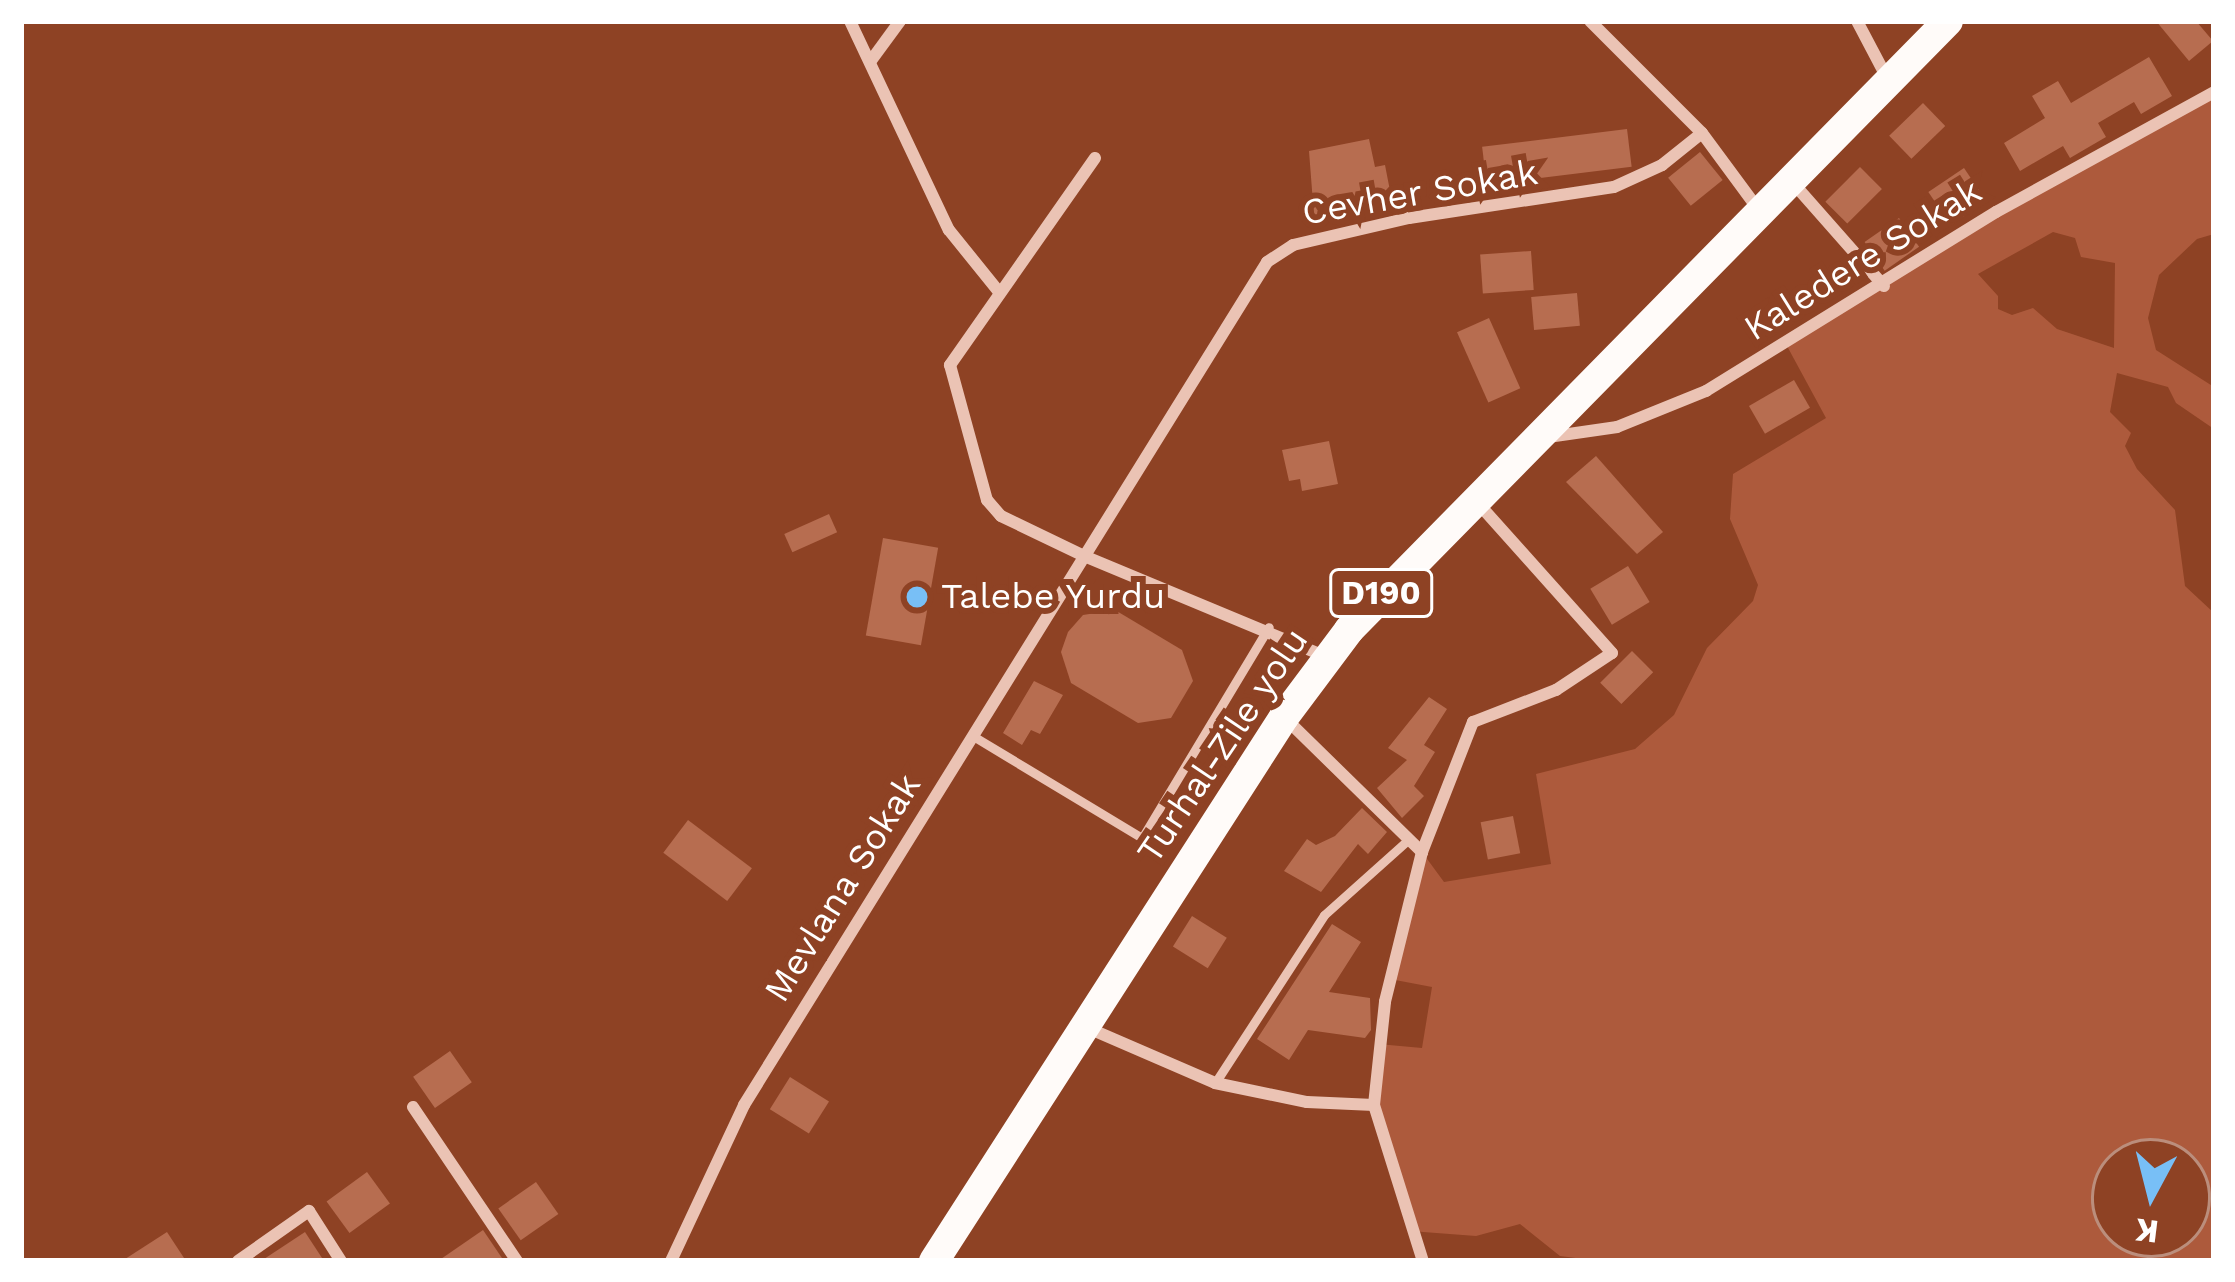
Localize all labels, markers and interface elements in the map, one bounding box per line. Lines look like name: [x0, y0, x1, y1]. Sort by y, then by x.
street label: Cevher Sokak: [1298, 151, 1542, 235]
street label: Kaledere Sokak: [1737, 170, 1989, 350]
road number: D190: [1327, 566, 1435, 620]
place label: Talebe Yurdu: [941, 575, 1167, 619]
marker: Talebe Yurdu: [904, 584, 930, 610]
street label: Turhal-Zile yolu: [1128, 620, 1318, 872]
street label: Mevlana Sokak: [755, 766, 931, 1010]
north arrow: [2091, 1138, 2211, 1258]
text: K: [2133, 1211, 2161, 1252]

